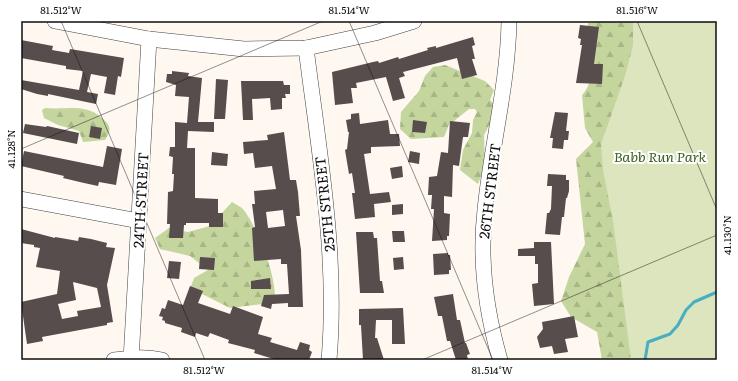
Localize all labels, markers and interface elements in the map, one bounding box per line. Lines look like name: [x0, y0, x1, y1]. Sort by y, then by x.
text: 81.512°W: [40, 2, 82, 17]
text: 81.514°W: [328, 2, 370, 17]
text: 81.516°W: [616, 2, 658, 17]
text: 41.128°N: [3, 129, 18, 169]
street label: 26TH STREET: [473, 142, 505, 240]
park label: Babb Run Park: [614, 146, 707, 166]
street label: 24TH STREET: [128, 151, 153, 248]
street label: 25TH STREET: [309, 156, 339, 253]
text: 41.130°N: [719, 215, 734, 255]
text: 81.512°W: [183, 362, 225, 377]
text: 81.514°W: [471, 362, 513, 377]

